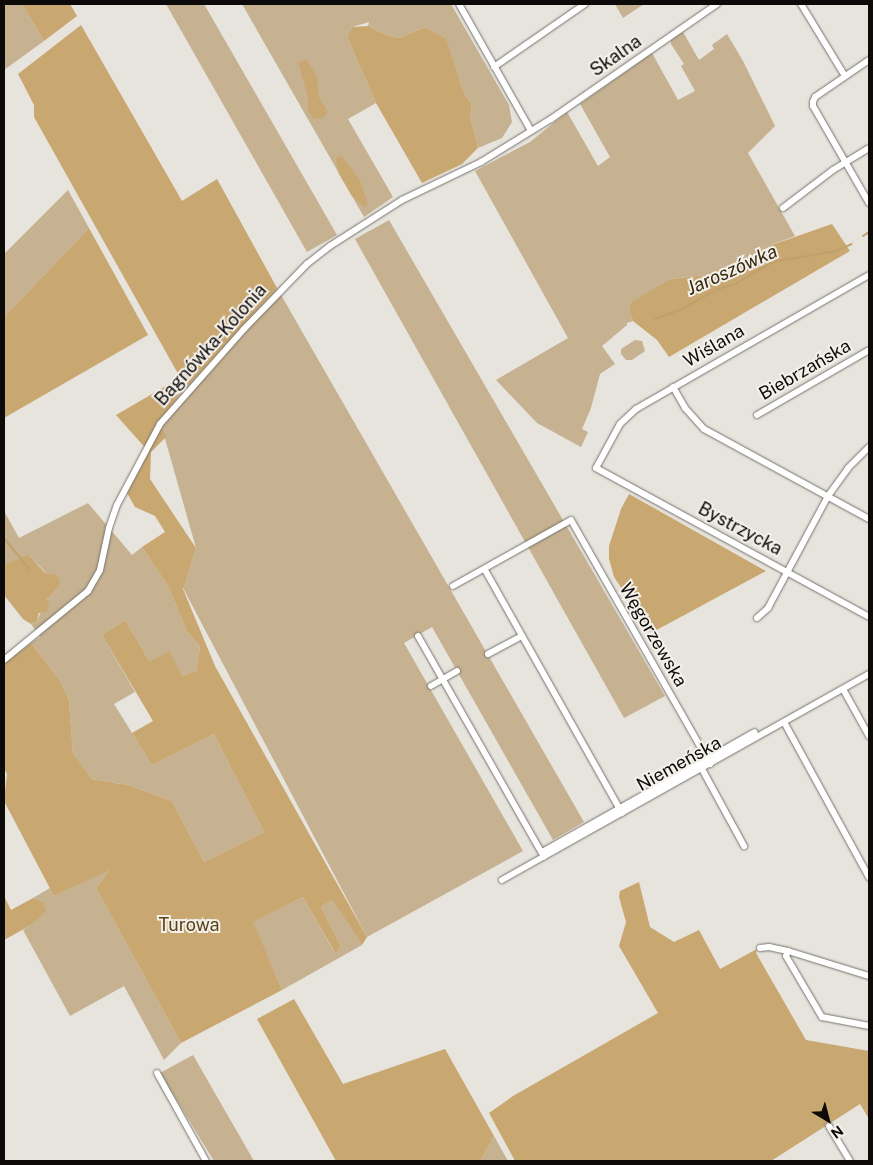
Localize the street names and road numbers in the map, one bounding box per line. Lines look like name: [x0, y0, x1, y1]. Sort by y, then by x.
street label: Skalna: [586, 31, 646, 81]
street label: Bagnówka-Kolonia: [151, 280, 271, 410]
street label: Wiślana: [680, 320, 748, 372]
street label: Biebrzańska: [755, 335, 855, 405]
street label: Bystrzycka: [694, 498, 786, 560]
street label: Węgorzewska: [615, 579, 691, 691]
street label: Niemeńska: [633, 732, 725, 796]

